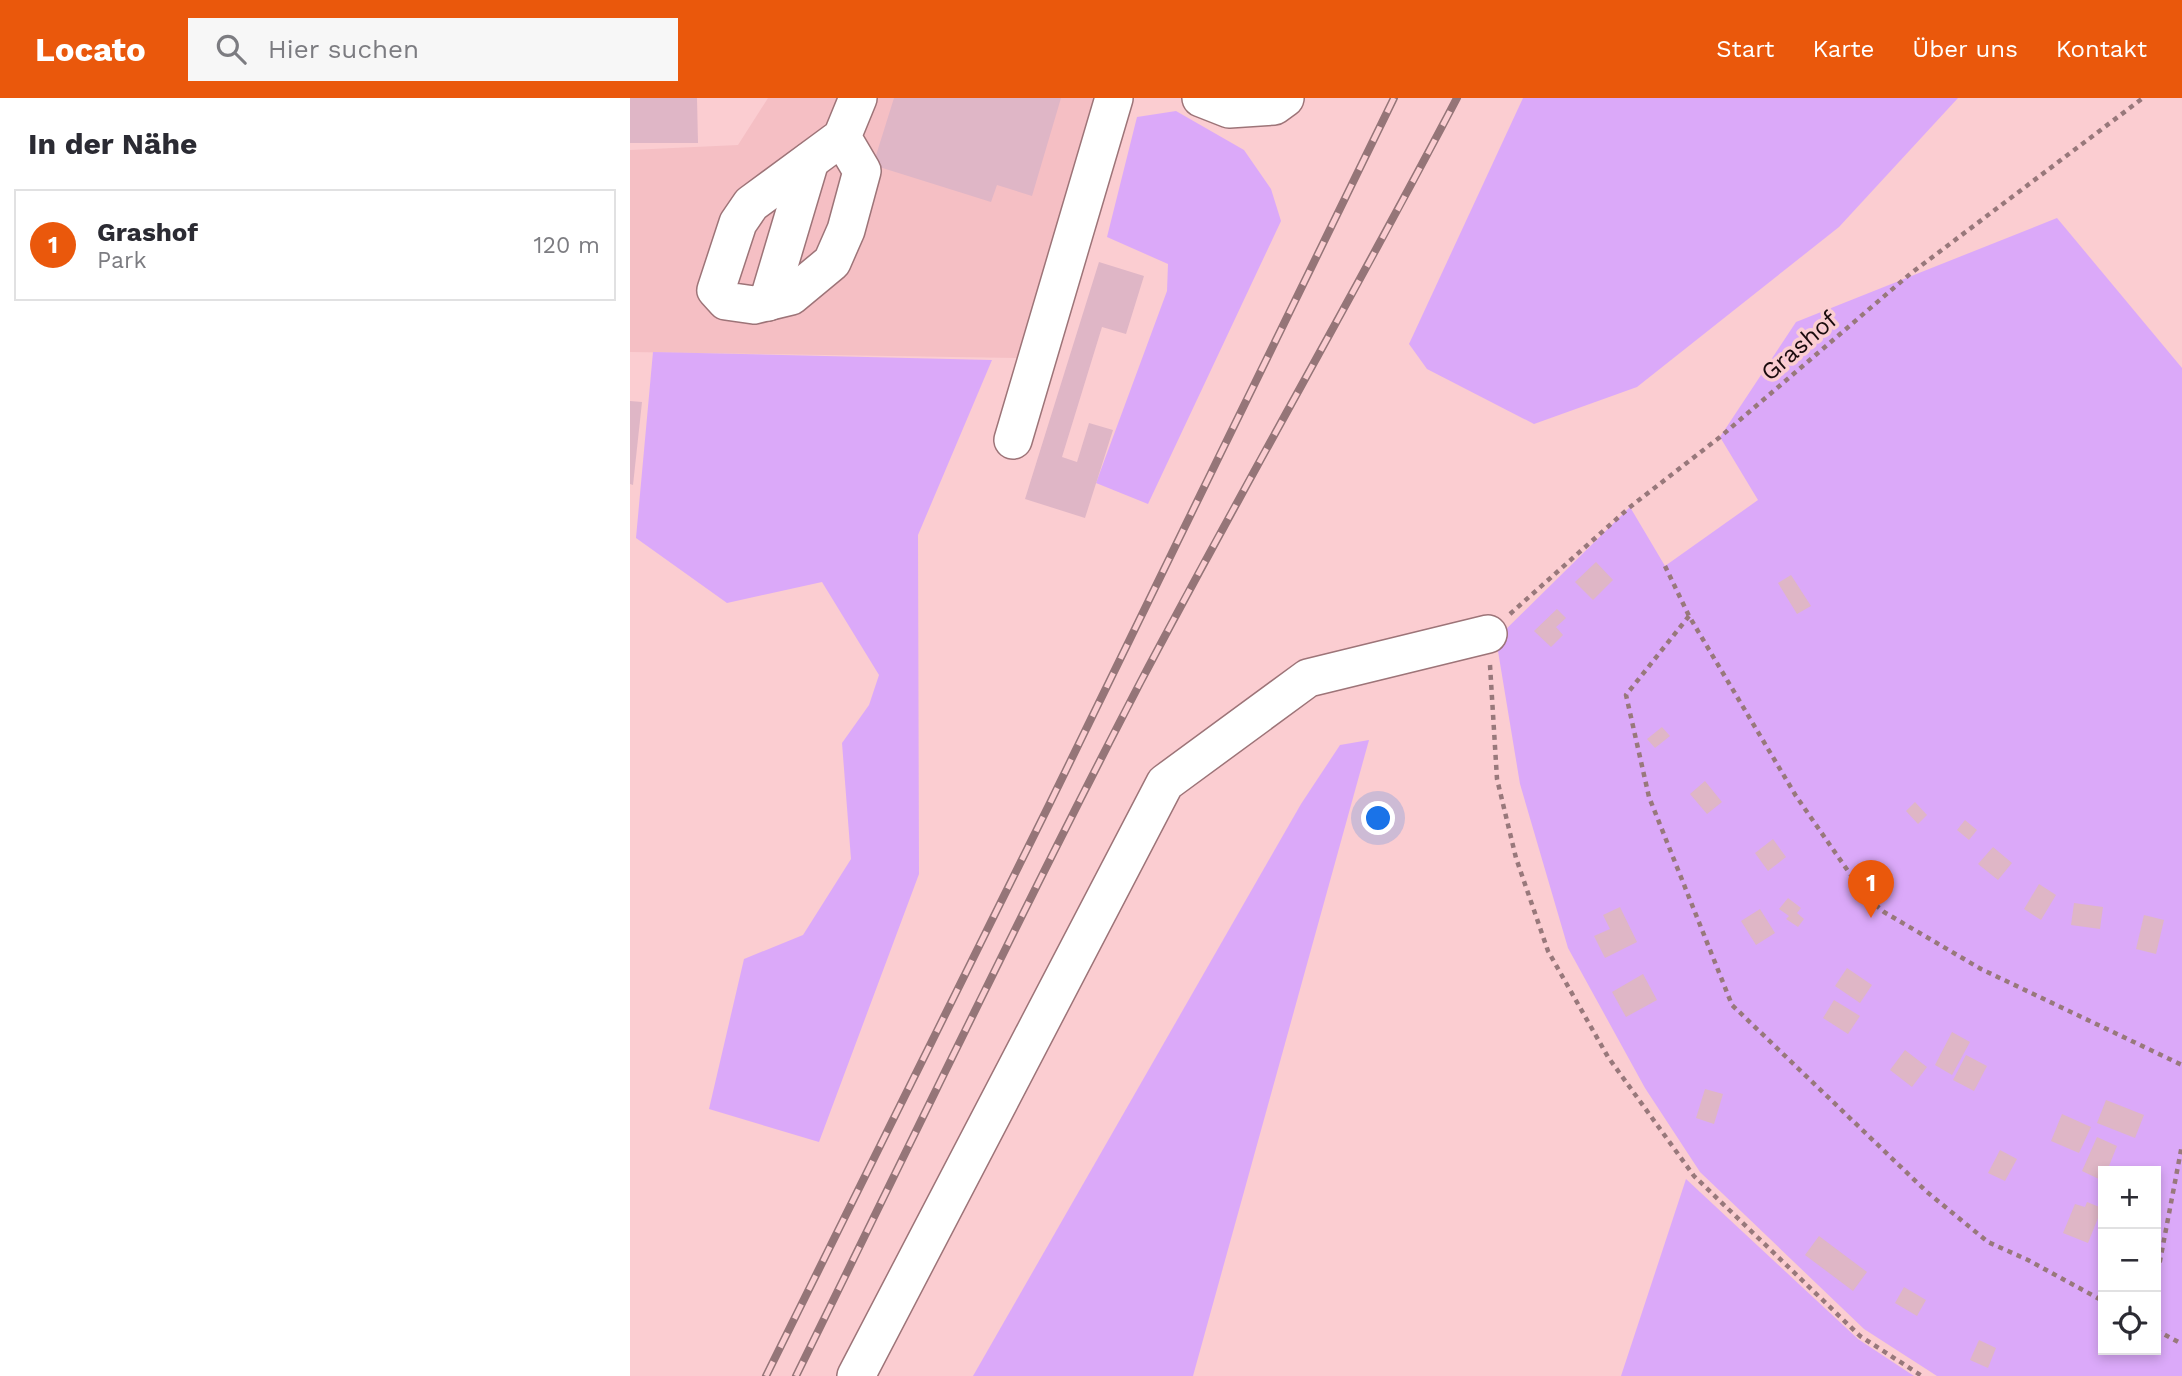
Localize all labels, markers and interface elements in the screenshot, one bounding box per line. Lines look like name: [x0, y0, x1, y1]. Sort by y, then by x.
search box: [188, 18, 678, 81]
text: Locato: [35, 30, 146, 69]
icon: search: [212, 30, 250, 68]
text: Hier suchen: [268, 34, 419, 64]
text: Start: [1716, 35, 1774, 63]
text: Karte: [1812, 35, 1874, 63]
text: Über uns: [1912, 35, 2018, 63]
text: Kontakt: [2056, 35, 2147, 63]
text: In der Nähe: [28, 126, 197, 161]
text: Grashof: [97, 217, 198, 247]
text: 1: [48, 232, 58, 259]
text: 120 m: [534, 232, 600, 259]
text: Park: [97, 247, 146, 274]
street label: Grashof: [1755, 305, 1843, 387]
your location: [1361, 801, 1395, 835]
pin: 1: [1848, 860, 1894, 918]
map controls: [2098, 1166, 2161, 1355]
button: +: [2098, 1166, 2161, 1229]
button: −: [2098, 1229, 2161, 1292]
button: locate: [2098, 1292, 2161, 1355]

